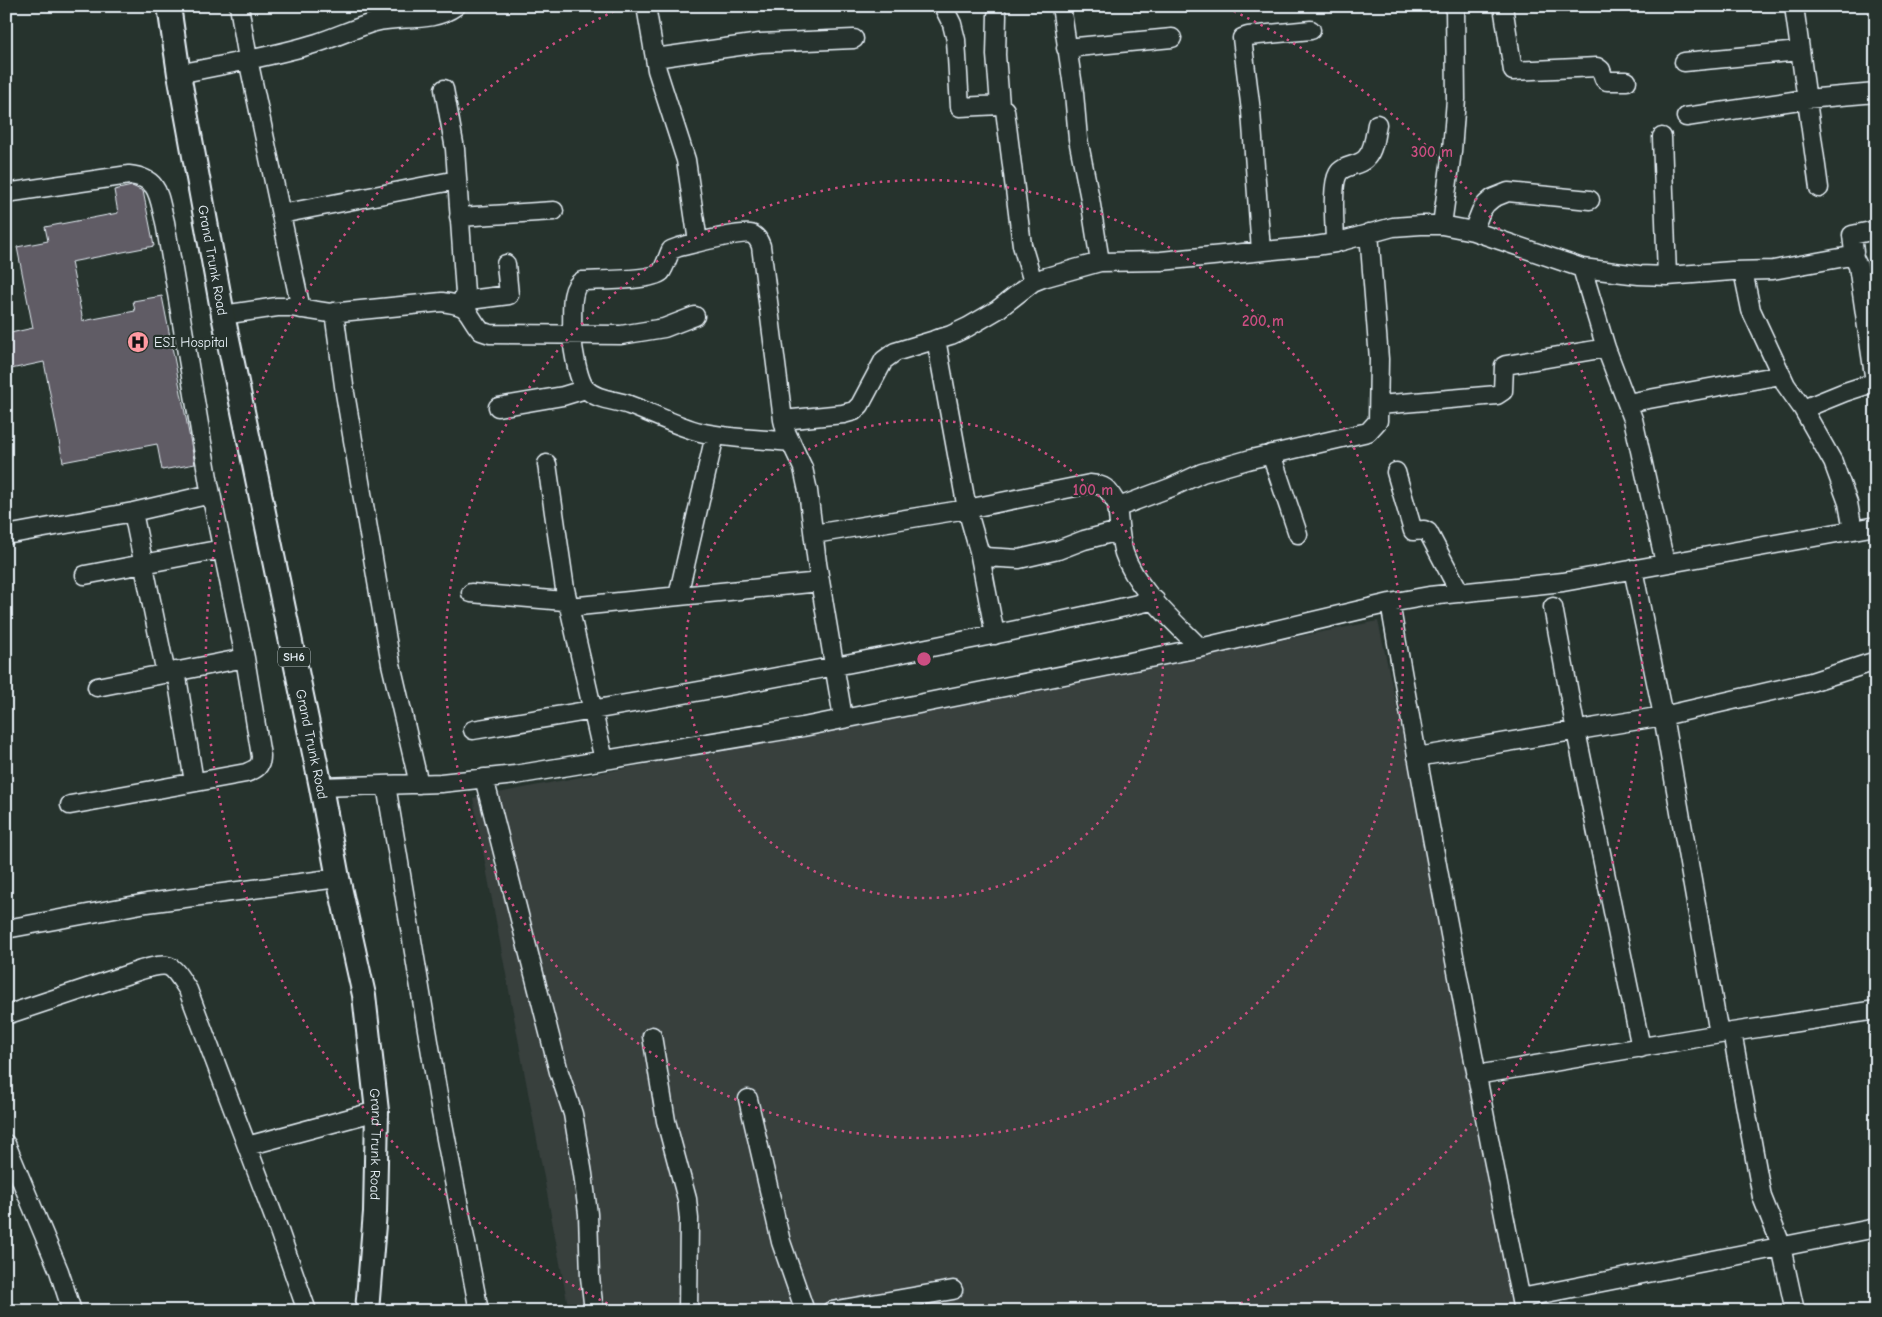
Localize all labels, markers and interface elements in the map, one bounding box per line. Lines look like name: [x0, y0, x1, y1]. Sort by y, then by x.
text: 300 m: [1411, 143, 1453, 161]
street label: Grand Trunk Road: [194, 204, 231, 317]
text: 200 m: [1242, 312, 1284, 330]
hospital icon: ESI Hospital: [126, 330, 150, 354]
place label: ESI Hospital: [154, 334, 228, 351]
text: 100 m: [1073, 481, 1113, 499]
road number: SH6: [278, 648, 310, 666]
centre of rings: [915, 650, 933, 668]
street label: Grand Trunk Road: [292, 688, 331, 801]
street label: Grand Trunk Road: [366, 1087, 385, 1200]

